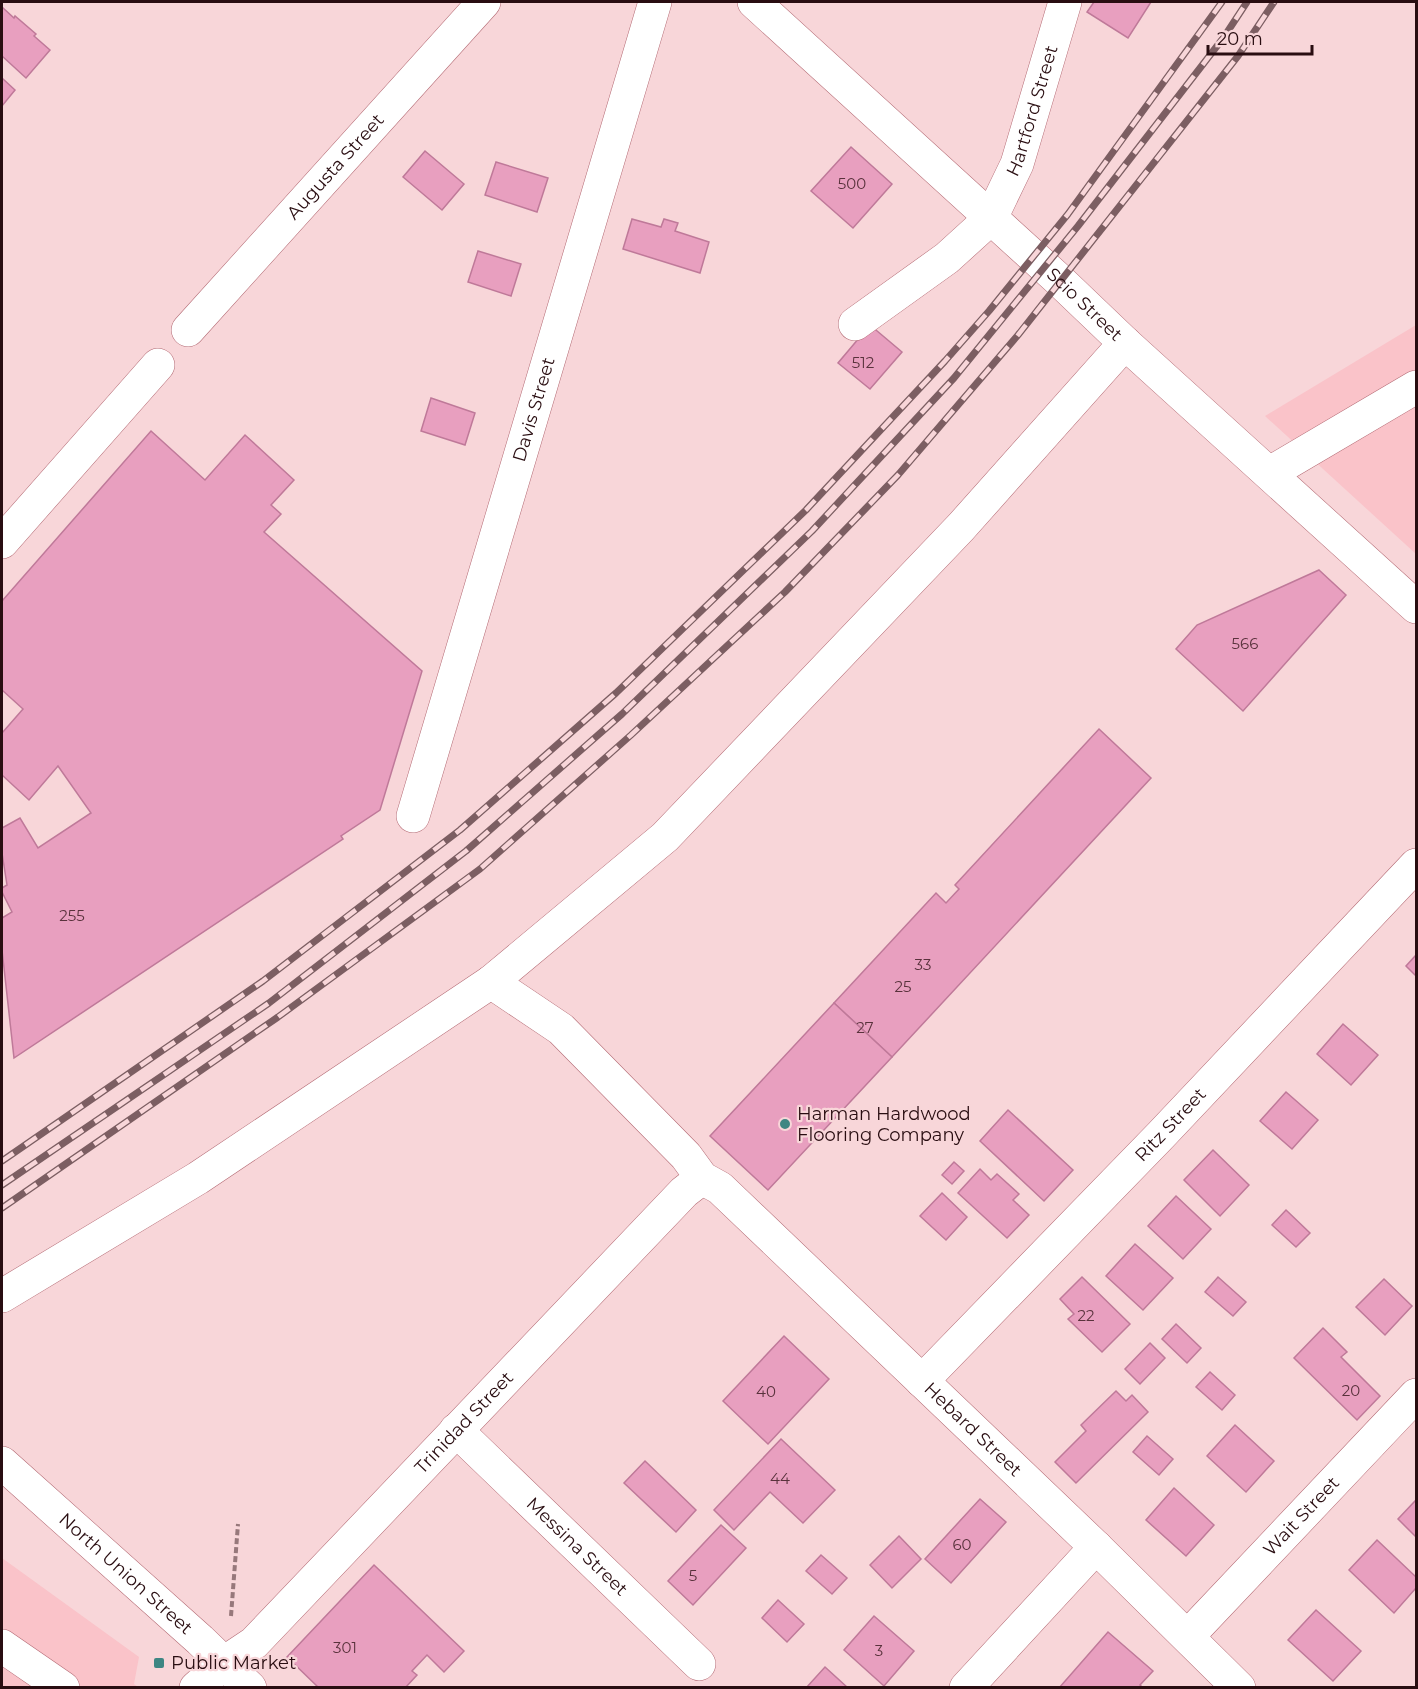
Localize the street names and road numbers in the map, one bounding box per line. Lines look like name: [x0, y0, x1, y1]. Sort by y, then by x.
street label: Hartford Street: [1002, 43, 1063, 180]
street label: Augusta Street: [282, 109, 389, 224]
street label: Scio Street: [1042, 263, 1127, 346]
street label: Davis Street: [508, 355, 560, 464]
street label: Ritz Street: [1130, 1083, 1211, 1166]
street label: Trinidad Street: [410, 1367, 518, 1479]
street label: Hebard Street: [920, 1378, 1026, 1481]
street label: Wait Street: [1259, 1472, 1344, 1560]
street label: Messina Street: [522, 1493, 632, 1600]
street label: North Union Street: [54, 1508, 197, 1639]

